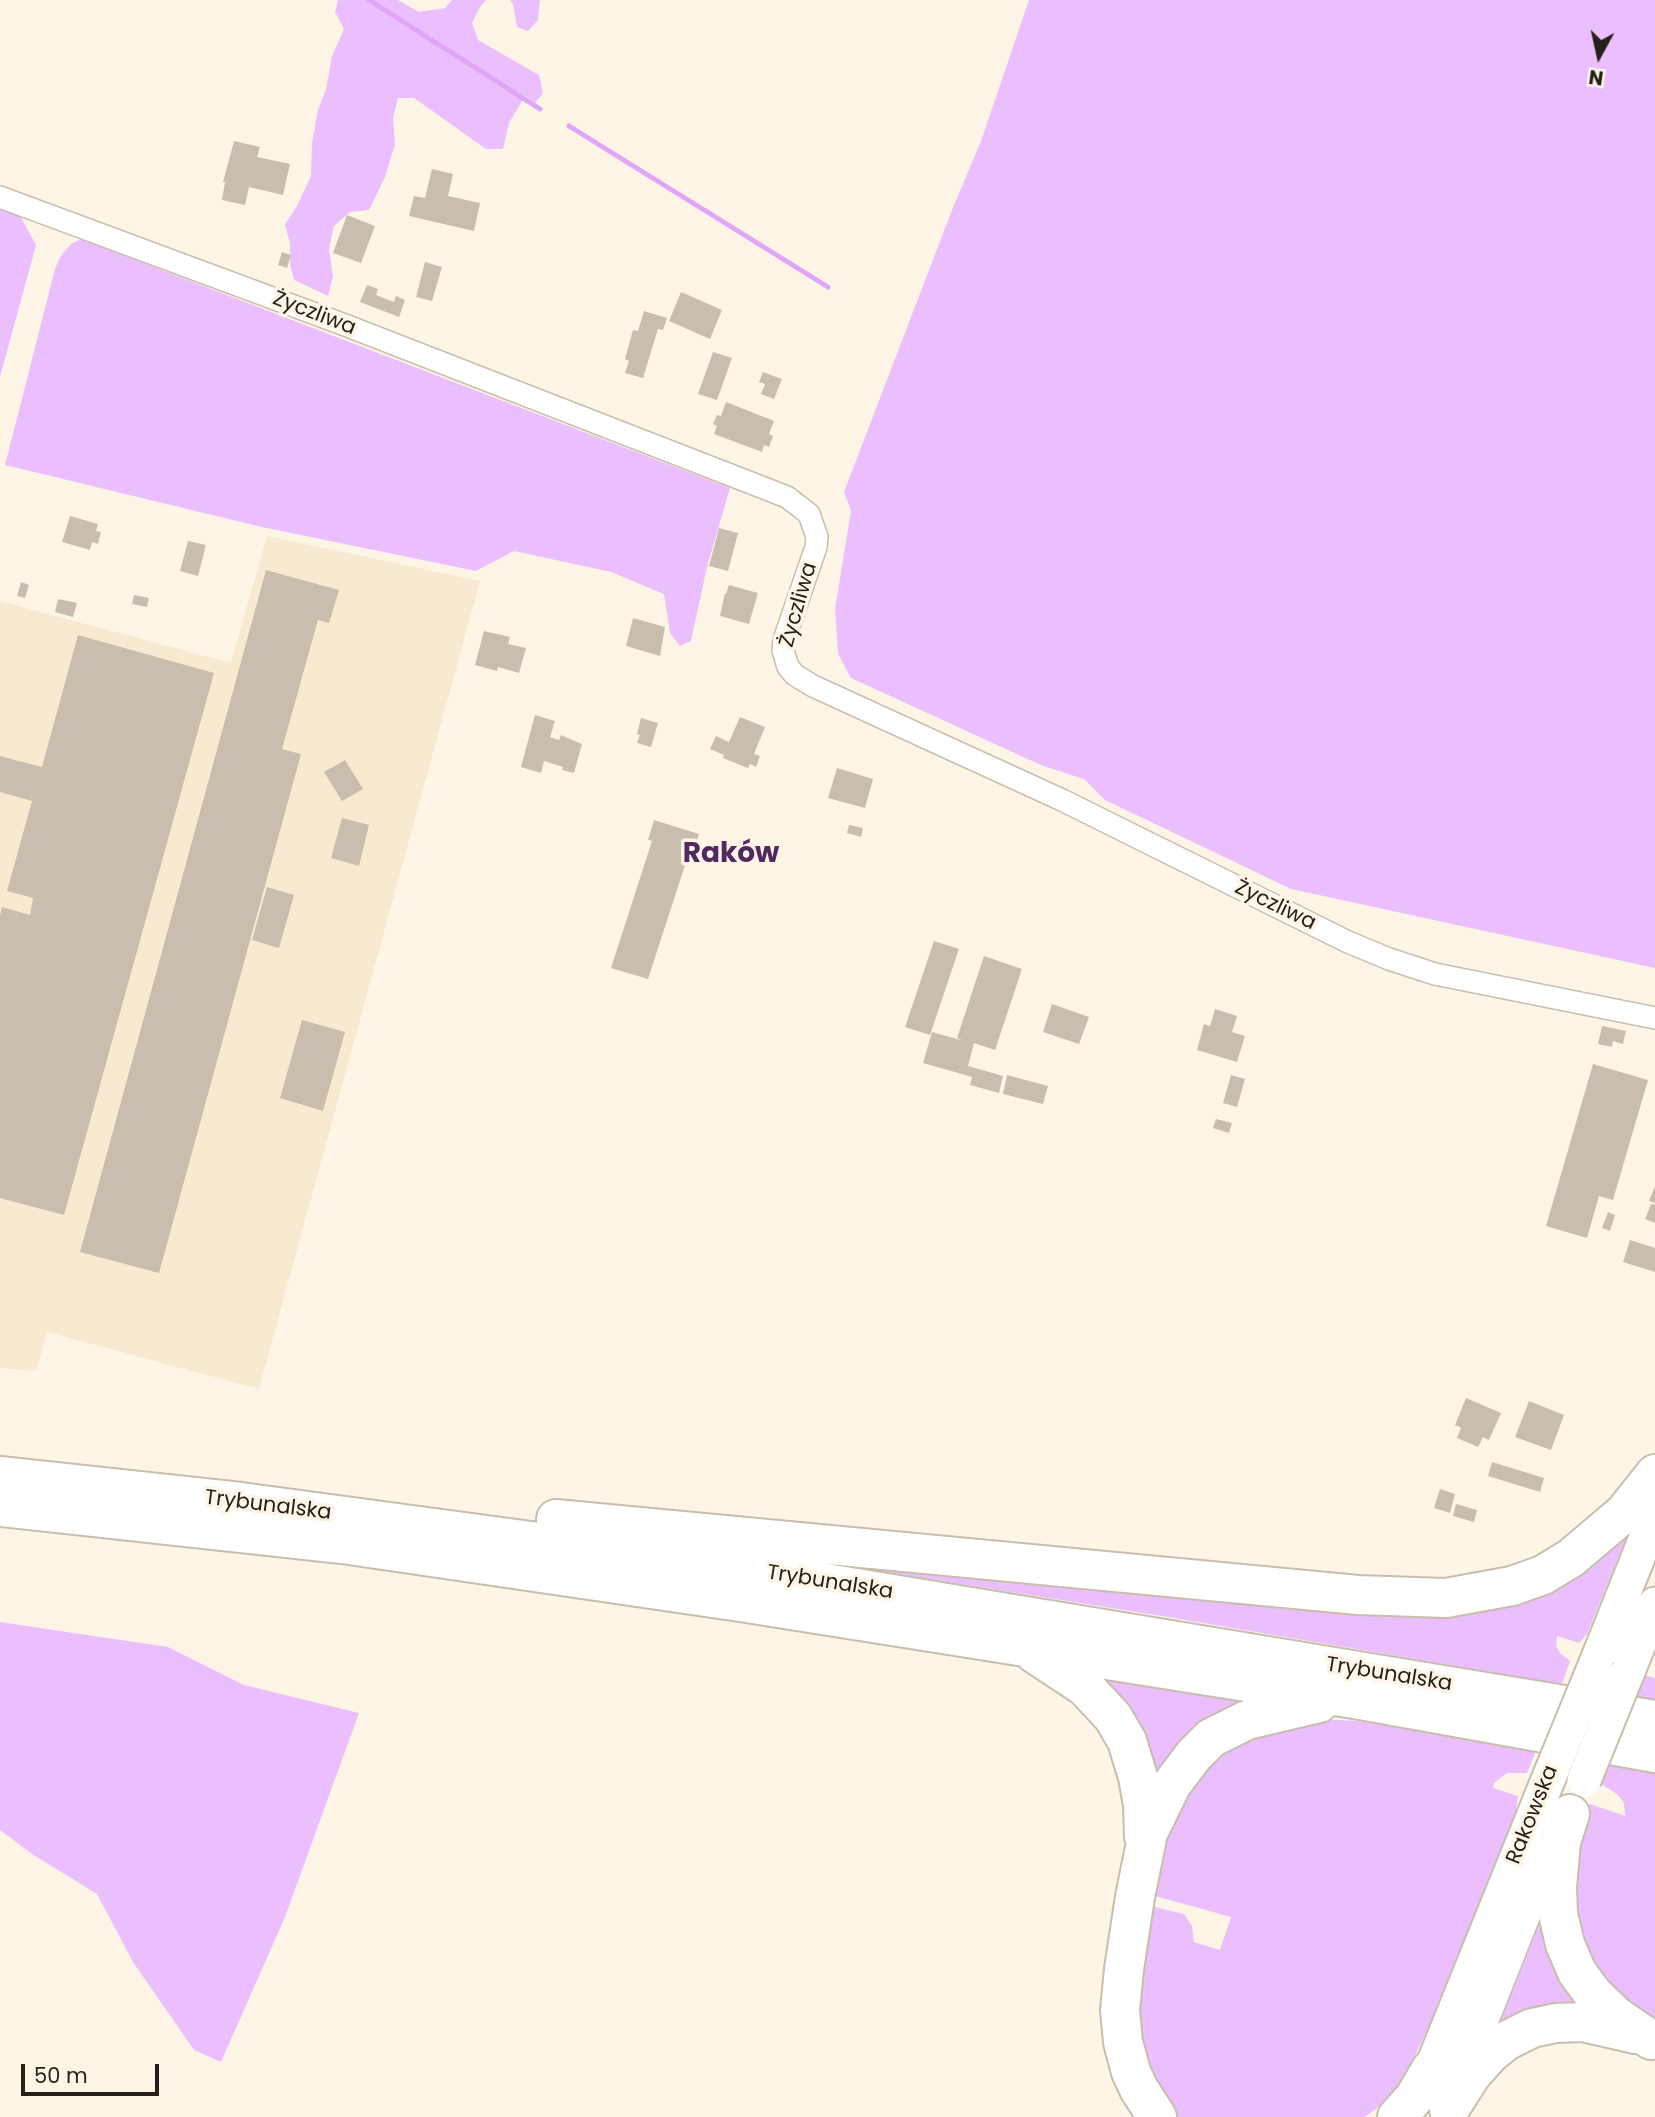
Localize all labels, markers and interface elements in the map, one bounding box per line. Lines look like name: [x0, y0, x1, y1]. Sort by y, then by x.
north arrow: [1564, 21, 1634, 91]
text: N: [1587, 63, 1605, 92]
street label: Życzliwa: [269, 287, 359, 341]
street label: Życzliwa: [775, 560, 823, 650]
district label: Raków: [683, 838, 779, 872]
street label: Życzliwa: [1230, 876, 1320, 936]
street label: Trybunalska: [203, 1486, 333, 1526]
street label: Trybunalska: [765, 1561, 895, 1605]
street label: Trybunalska: [1324, 1653, 1454, 1697]
street label: Rakowska: [1502, 1762, 1564, 1868]
scale bar: [24, 2050, 163, 2094]
text: 50 m: [34, 2061, 88, 2090]

